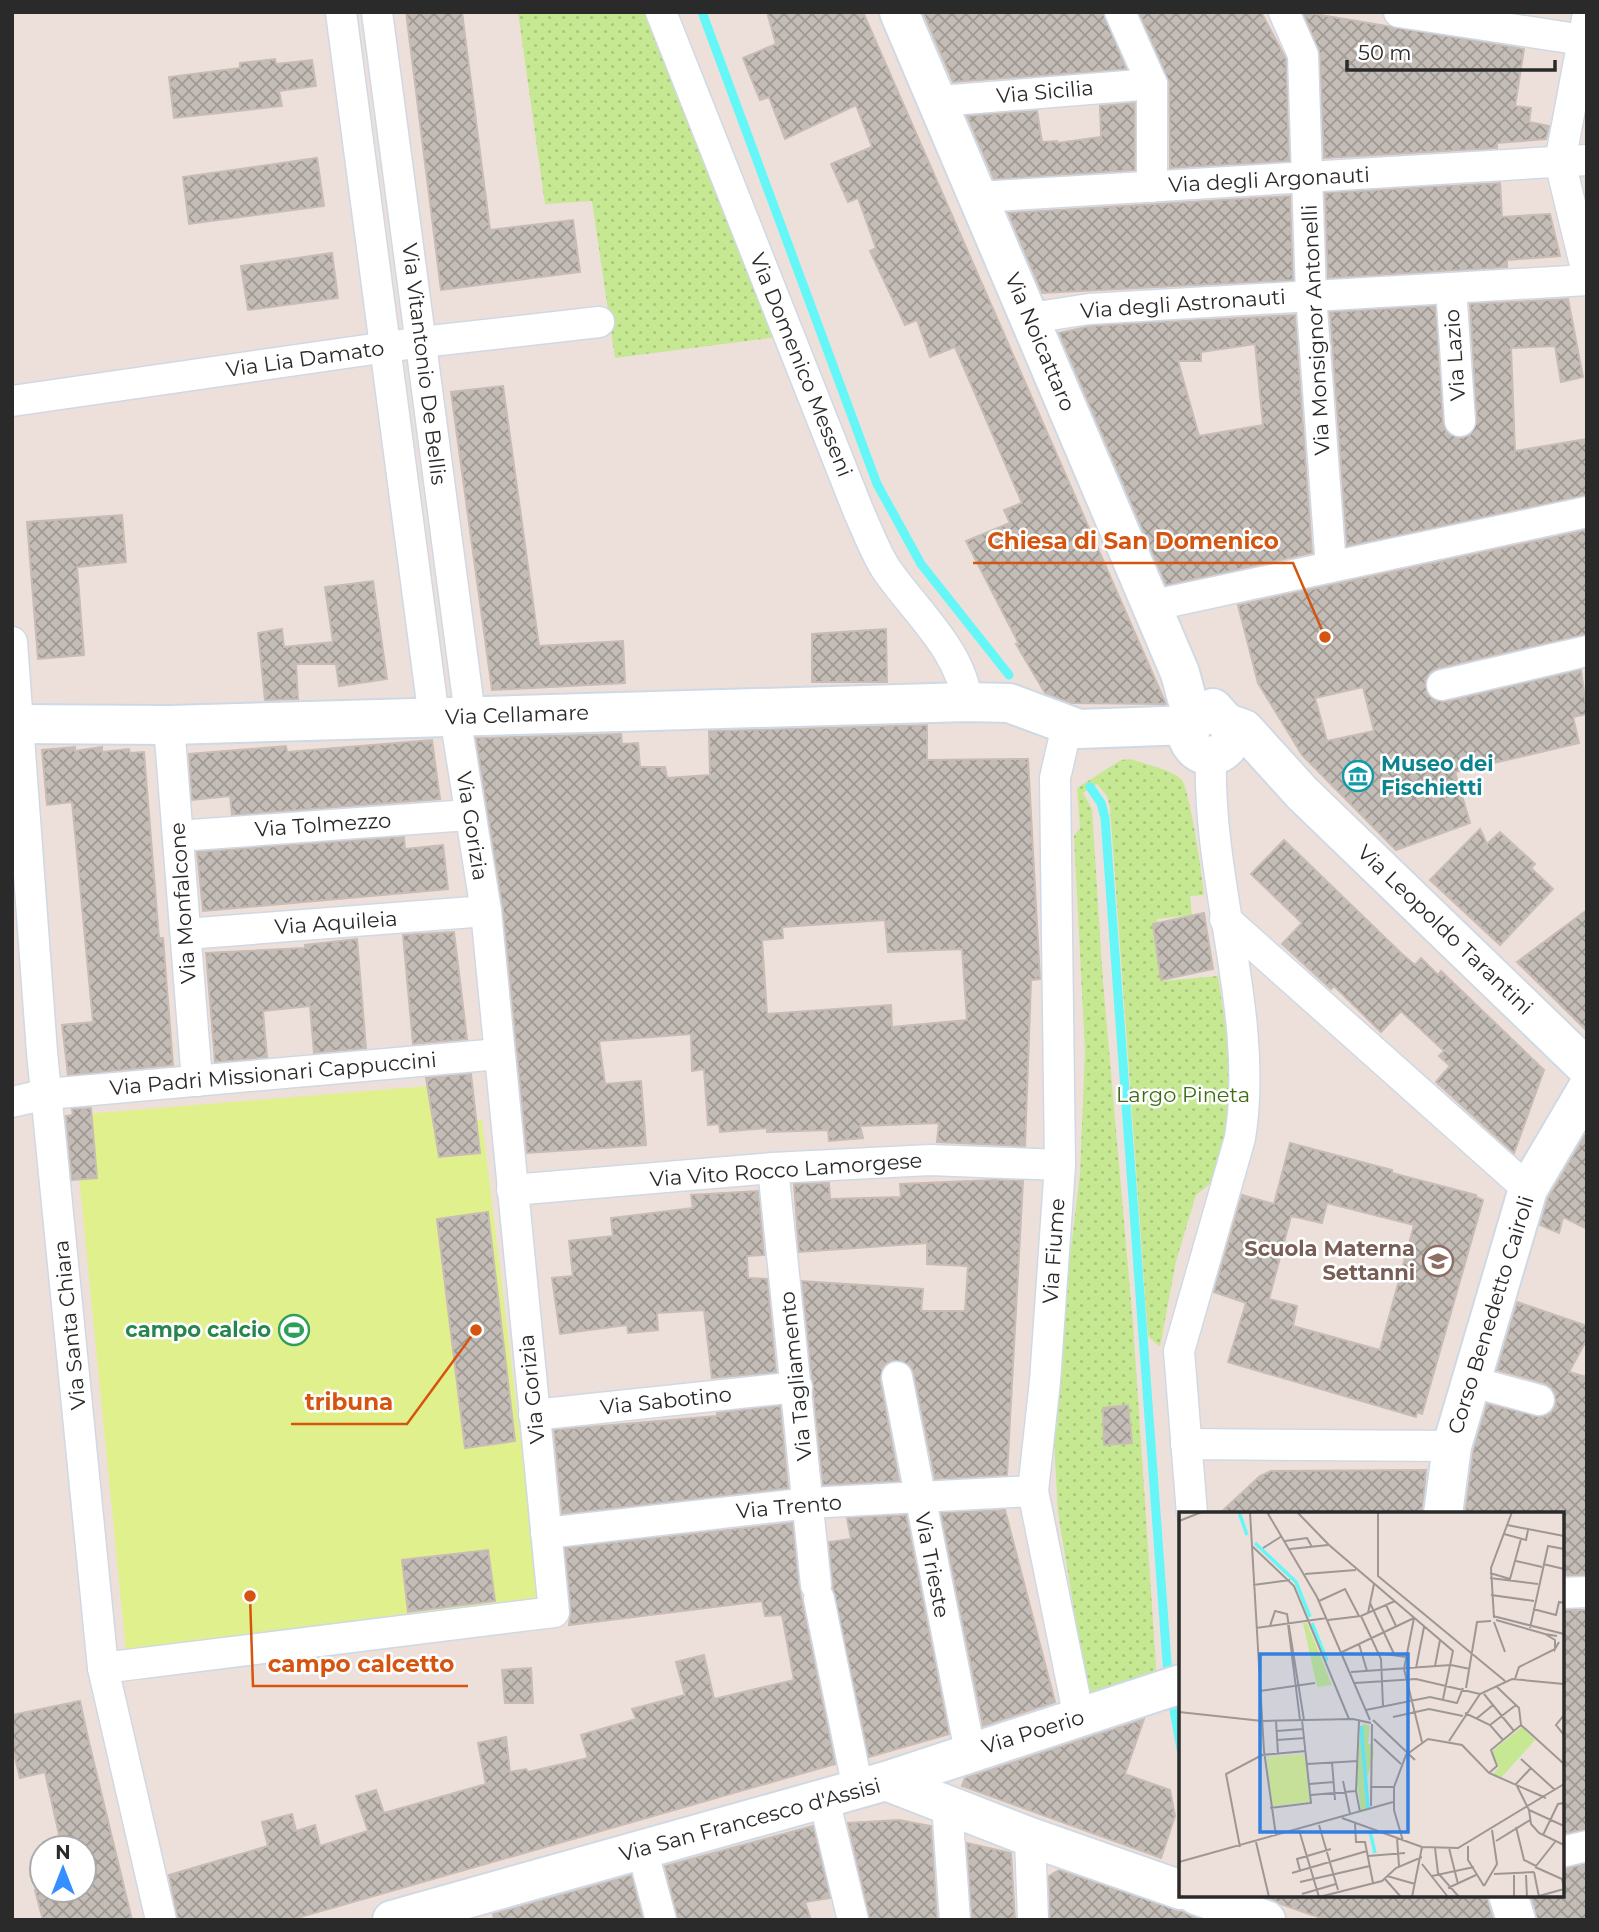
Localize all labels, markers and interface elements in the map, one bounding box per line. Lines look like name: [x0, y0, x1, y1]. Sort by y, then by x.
scale bar: [1347, 28, 1555, 72]
text: 50 m: [1358, 40, 1412, 65]
street label: Via Sicilia: [995, 75, 1095, 108]
street label: Via degli Argonauti: [1168, 162, 1370, 197]
street label: Via Monsignor Antonelli: [1296, 204, 1335, 456]
street label: Via Vitantonio De Bellis: [397, 242, 452, 486]
street label: Via Domenico Messeni: [745, 249, 858, 480]
street label: Via Noicattaro: [1000, 269, 1081, 415]
street label: Via degli Astronauti: [1079, 284, 1287, 323]
street label: Via Lazio: [1439, 308, 1470, 402]
street label: Via Lia Damato: [224, 335, 386, 382]
callout: Chiesa di San Domenico: [973, 519, 1293, 563]
text: Chiesa di San Domenico: [987, 527, 1279, 555]
street label: Via Cellamare: [445, 699, 589, 730]
place label: Museo dei Fischietti: [1381, 751, 1494, 800]
museum icon: Museo dei Fischietti: [1341, 759, 1375, 793]
street label: Via Gorizia: [452, 770, 493, 882]
street label: Via Tolmezzo: [254, 807, 392, 842]
street label: Via Monfalcone: [164, 821, 201, 985]
street label: Via Leopoldo Tarantini: [1353, 839, 1538, 1020]
street label: Via Aquileia: [274, 906, 398, 939]
street label: Via Padri Missionari Cappuccini: [108, 1047, 437, 1100]
park label: Largo Pineta: [1116, 1082, 1250, 1107]
street label: Via Vito Rocco Lamorgese: [649, 1148, 923, 1191]
street label: Corso Benedetto Cairoli: [1442, 1193, 1539, 1437]
street label: Via Fiume: [1037, 1197, 1070, 1305]
place label: Scuola Materna Settanni: [1244, 1236, 1415, 1285]
street label: Via Santa Chiara: [48, 1239, 91, 1411]
school or university icon: Scuola Materna Settanni: [1421, 1244, 1455, 1278]
street label: Via Tagliamento: [774, 1290, 817, 1462]
sports icon: campo calcio: [277, 1313, 311, 1347]
place label: campo calcio: [125, 1317, 271, 1342]
street label: Via Gorizia: [513, 1333, 550, 1445]
callout: tribuna: [291, 1380, 407, 1424]
street label: Via Sabotino: [599, 1381, 733, 1420]
text: tribuna: [305, 1388, 393, 1416]
street label: Via Trento: [735, 1489, 843, 1524]
street label: Via Trieste: [910, 1510, 955, 1620]
inset map: [1179, 1512, 1564, 1897]
callout: campo calcetto: [253, 1642, 468, 1686]
text: campo calcetto: [268, 1650, 454, 1678]
street label: Via Poerio: [979, 1704, 1087, 1759]
street label: Via San Francesco d'Assisi: [616, 1773, 883, 1866]
north arrow: [28, 1834, 98, 1904]
text: N: [55, 1841, 71, 1864]

